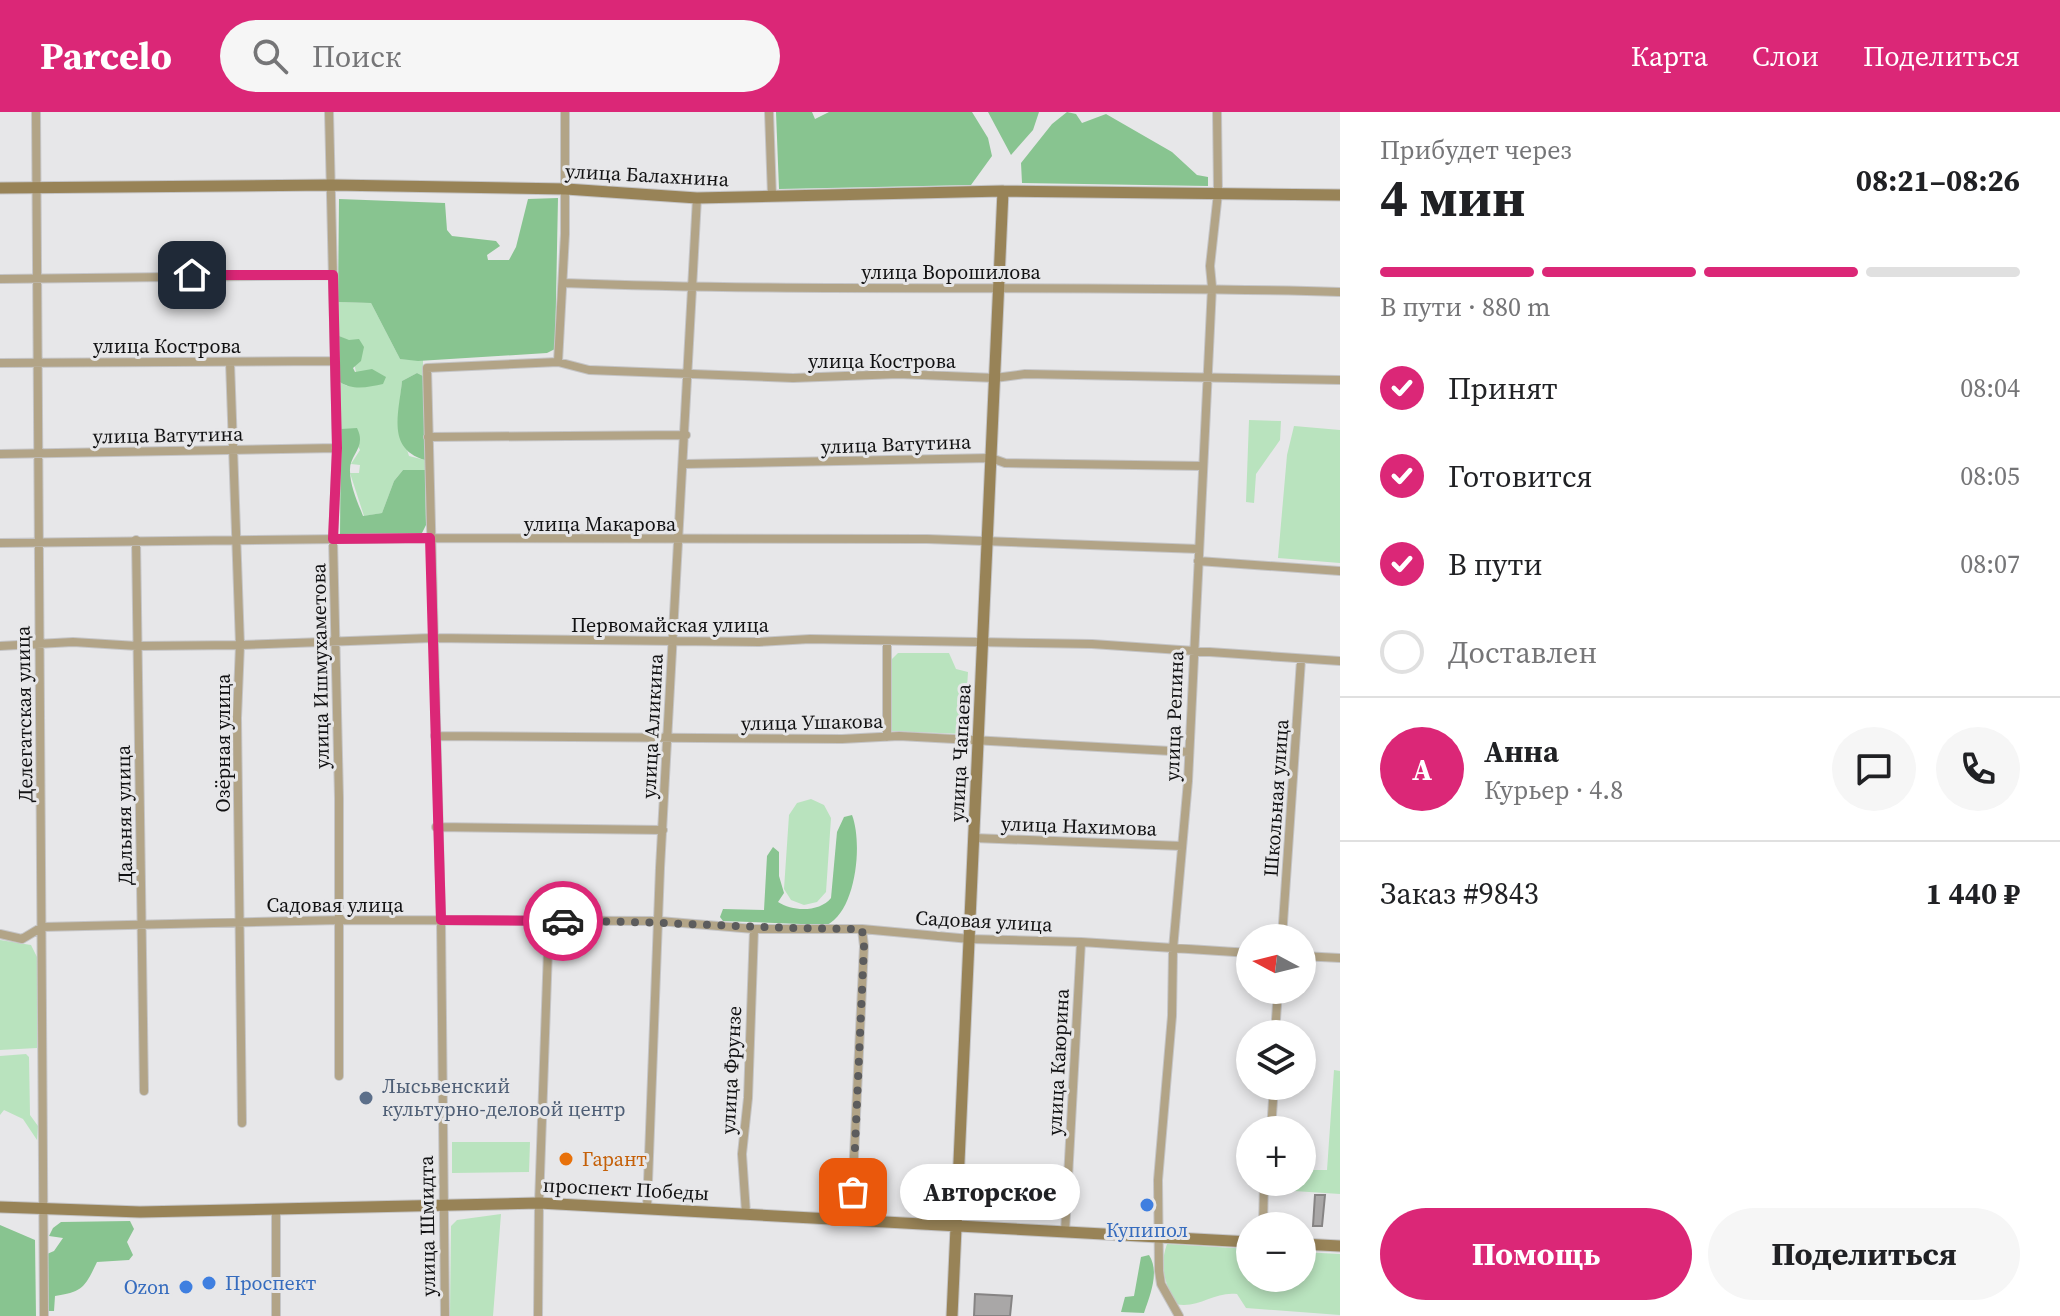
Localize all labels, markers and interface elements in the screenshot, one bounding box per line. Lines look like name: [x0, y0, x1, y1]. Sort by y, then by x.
search box: [220, 20, 780, 92]
text: Parcelo: [40, 30, 172, 82]
icon: search: [248, 34, 292, 78]
text: Поиск: [312, 36, 401, 77]
text: Карта: [1631, 37, 1708, 75]
text: Слои: [1752, 37, 1819, 75]
text: Поделиться: [1863, 37, 2020, 75]
text: Прибудет через: [1380, 132, 1572, 168]
street label: улица Балахнина: [564, 157, 730, 193]
text: 08:21–08:26: [1856, 160, 2020, 201]
text: 4 мин: [1380, 162, 1525, 233]
pin: [158, 241, 226, 309]
icon: home: [170, 253, 214, 297]
street label: улица Ворошилова: [861, 258, 1042, 286]
text: В пути · 880 m: [1380, 289, 1550, 325]
street label: улица Кострова: [93, 332, 242, 360]
street label: улица Кострова: [808, 347, 957, 375]
icon: check: [1380, 366, 1424, 410]
text: Принят: [1448, 368, 1558, 409]
text: 08:04: [1960, 370, 2020, 406]
street label: улица Ватутина: [92, 420, 244, 450]
street label: улица Ватутина: [820, 427, 973, 461]
icon: check: [1380, 454, 1424, 498]
text: Готовится: [1448, 456, 1592, 497]
text: 08:05: [1960, 458, 2020, 494]
street label: улица Макарова: [524, 510, 677, 538]
icon: check: [1380, 542, 1424, 586]
text: В пути: [1448, 544, 1543, 585]
text: 08:07: [1960, 546, 2020, 582]
street label: улица Ишмухаметова: [304, 562, 336, 769]
street label: Первомайская улица: [571, 611, 770, 639]
street label: Делегатская улица: [8, 625, 40, 803]
text: Доставлен: [1448, 632, 1597, 673]
street label: улица Репина: [1158, 649, 1190, 782]
street label: улица Аликина: [634, 652, 670, 799]
street label: Озёрная улица: [209, 673, 237, 813]
street label: улица Чапаева: [942, 683, 978, 823]
street label: улица Ушакова: [741, 707, 884, 737]
street label: Школьная улица: [1257, 717, 1296, 878]
button: chat: [1832, 727, 1916, 811]
button: phone: [1936, 727, 2020, 811]
text: Анна: [1484, 731, 1559, 772]
street label: Дальняя улица: [109, 744, 139, 885]
text: А: [1412, 749, 1432, 790]
text: Курьер · 4.8: [1484, 772, 1623, 808]
street label: улица Нахимова: [1001, 809, 1158, 843]
text: Заказ #9843: [1380, 873, 1539, 914]
text: 1 440 ₽: [1926, 873, 2020, 914]
courier: [523, 881, 603, 961]
street label: Садовая улица: [266, 891, 404, 919]
icon: car: [541, 899, 585, 943]
street label: Садовая улица: [915, 903, 1054, 939]
north arrow: [1236, 924, 1316, 1004]
map controls: [1236, 924, 1316, 1292]
street label: улица Каюрина: [1040, 987, 1076, 1136]
street label: улица Фрунзе: [714, 1005, 748, 1135]
button: layers: [1236, 1020, 1316, 1100]
place label: Лысьвенский культурно-деловой центр: [382, 1072, 625, 1123]
marker: Лысьвенский культурно-деловой центр: [357, 1089, 375, 1107]
button: +: [1236, 1116, 1316, 1196]
place label: Гарант: [582, 1145, 647, 1173]
marker: Гарант: [557, 1150, 575, 1168]
street label: улица Шмидта: [412, 1154, 442, 1297]
pin: [819, 1158, 887, 1226]
callout: Авторское: [901, 1164, 1081, 1220]
icon: bag: [831, 1170, 875, 1214]
street label: проспект Победы: [542, 1171, 710, 1207]
text: Авторское: [923, 1174, 1057, 1210]
marker: Купипол: [1138, 1196, 1156, 1214]
button: Помощь: [1380, 1208, 1692, 1300]
button: Поделиться: [1708, 1208, 2020, 1300]
button: −: [1236, 1212, 1316, 1292]
place label: Купипол: [1106, 1216, 1188, 1244]
place label: Проспект: [225, 1269, 317, 1297]
place label: Ozon: [124, 1273, 170, 1301]
marker: Проспект: [200, 1274, 218, 1292]
marker: Ozon: [177, 1278, 195, 1296]

